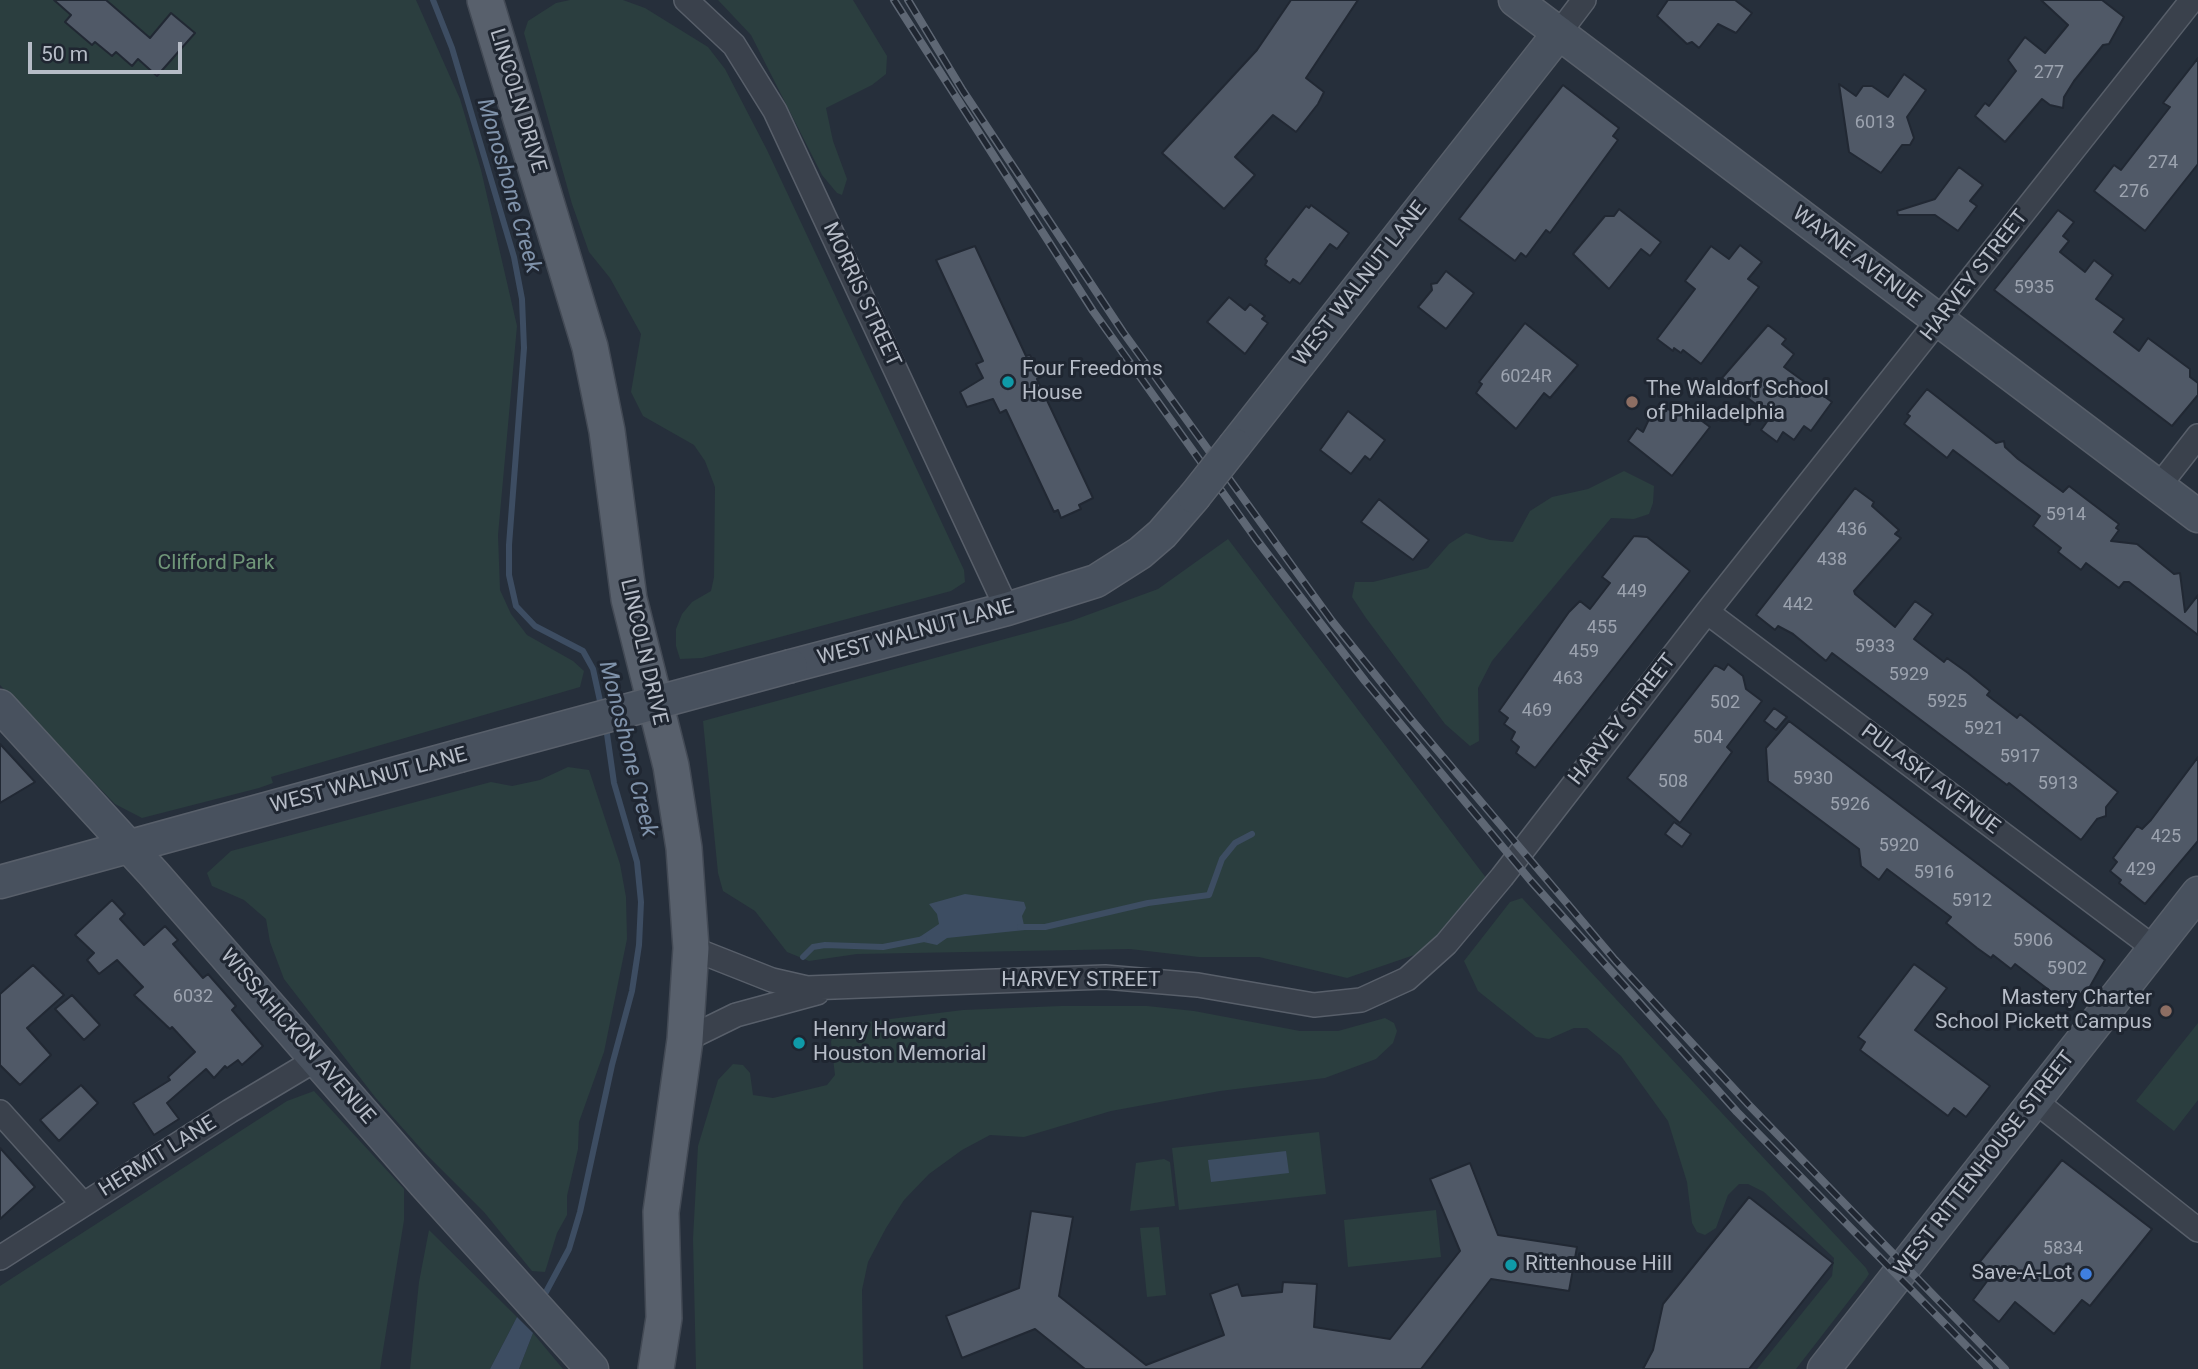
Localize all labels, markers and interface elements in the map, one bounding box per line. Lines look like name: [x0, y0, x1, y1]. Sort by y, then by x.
street label: LINCOLN DRIVE: [483, 26, 551, 176]
scale bar: [32, 28, 186, 72]
text: 50 m: [41, 42, 88, 66]
house number: 277: [2034, 62, 2064, 84]
water label: Monoshone Creek: [470, 95, 546, 277]
house number: 6013: [1855, 112, 1895, 134]
house number: 274: [2148, 152, 2178, 174]
house number: 276: [2119, 181, 2149, 203]
street label: WEST WALNUT LANE: [1289, 196, 1433, 372]
street label: WAYNE AVENUE: [1787, 202, 1925, 314]
street label: HARVEY STREET: [1916, 205, 2034, 347]
street label: MORRIS STREET: [816, 219, 906, 371]
house number: 5935: [2014, 277, 2054, 299]
place label: Four Freedoms House: [1022, 357, 1163, 407]
house number: 6024R: [1500, 366, 1552, 388]
marker: Four Freedoms House: [1000, 374, 1016, 390]
place label: The Waldorf School of Philadelphia: [1646, 377, 1829, 427]
marker: The Waldorf School of Philadelphia: [1624, 394, 1640, 410]
house number: 5914: [2046, 504, 2086, 526]
house number: 436: [1837, 519, 1867, 541]
house number: 438: [1817, 549, 1847, 571]
park label: Clifford Park: [158, 551, 274, 577]
street label: LINCOLN DRIVE: [614, 576, 672, 728]
house number: 449: [1617, 581, 1647, 603]
house number: 442: [1783, 594, 1813, 616]
street label: WEST WALNUT LANE: [815, 595, 1017, 671]
house number: 455: [1587, 617, 1617, 639]
house number: 5933: [1855, 636, 1895, 658]
house number: 459: [1569, 641, 1599, 663]
street label: HARVEY STREET: [1564, 649, 1682, 791]
water label: Monoshone Creek: [592, 658, 662, 840]
house number: 5929: [1889, 664, 1929, 686]
house number: 463: [1553, 668, 1583, 690]
house number: 5925: [1927, 691, 1967, 713]
house number: 502: [1710, 692, 1740, 714]
house number: 469: [1522, 700, 1552, 722]
house number: 5921: [1964, 718, 2004, 740]
street label: PULASKI AVENUE: [1856, 720, 2004, 840]
house number: 504: [1693, 727, 1723, 749]
street label: WEST WALNUT LANE: [268, 743, 470, 819]
house number: 5917: [2000, 746, 2040, 768]
house number: 5930: [1793, 768, 1833, 790]
house number: 508: [1658, 771, 1688, 793]
house number: 5913: [2038, 773, 2078, 795]
house number: 5926: [1830, 794, 1870, 816]
house number: 425: [2151, 826, 2181, 848]
house number: 5920: [1879, 835, 1919, 857]
house number: 429: [2126, 859, 2156, 881]
house number: 5916: [1914, 862, 1954, 884]
house number: 5912: [1952, 890, 1992, 912]
house number: 5906: [2013, 930, 2053, 952]
street label: WISSAHICKON AVENUE: [214, 944, 380, 1130]
house number: 5902: [2047, 958, 2087, 980]
street label: HARVEY STREET: [1001, 968, 1161, 994]
house number: 6032: [173, 986, 213, 1008]
place label: Mastery Charter School Pickett Campus: [1935, 986, 2152, 1036]
marker: Mastery Charter School Pickett Campus: [2158, 1003, 2174, 1019]
place label: Henry Howard Houston Memorial: [813, 1018, 986, 1068]
marker: Henry Howard Houston Memorial: [791, 1035, 807, 1051]
street label: WEST RITTENHOUSE STREET: [1889, 1047, 2081, 1281]
street label: HERMIT LANE: [95, 1111, 221, 1203]
house number: 5834: [2043, 1238, 2083, 1260]
place label: Rittenhouse Hill: [1525, 1252, 1672, 1278]
marker: Rittenhouse Hill: [1503, 1257, 1519, 1273]
place label: Save-A-Lot: [1972, 1261, 2072, 1287]
marker: Save-A-Lot: [2078, 1266, 2094, 1282]

